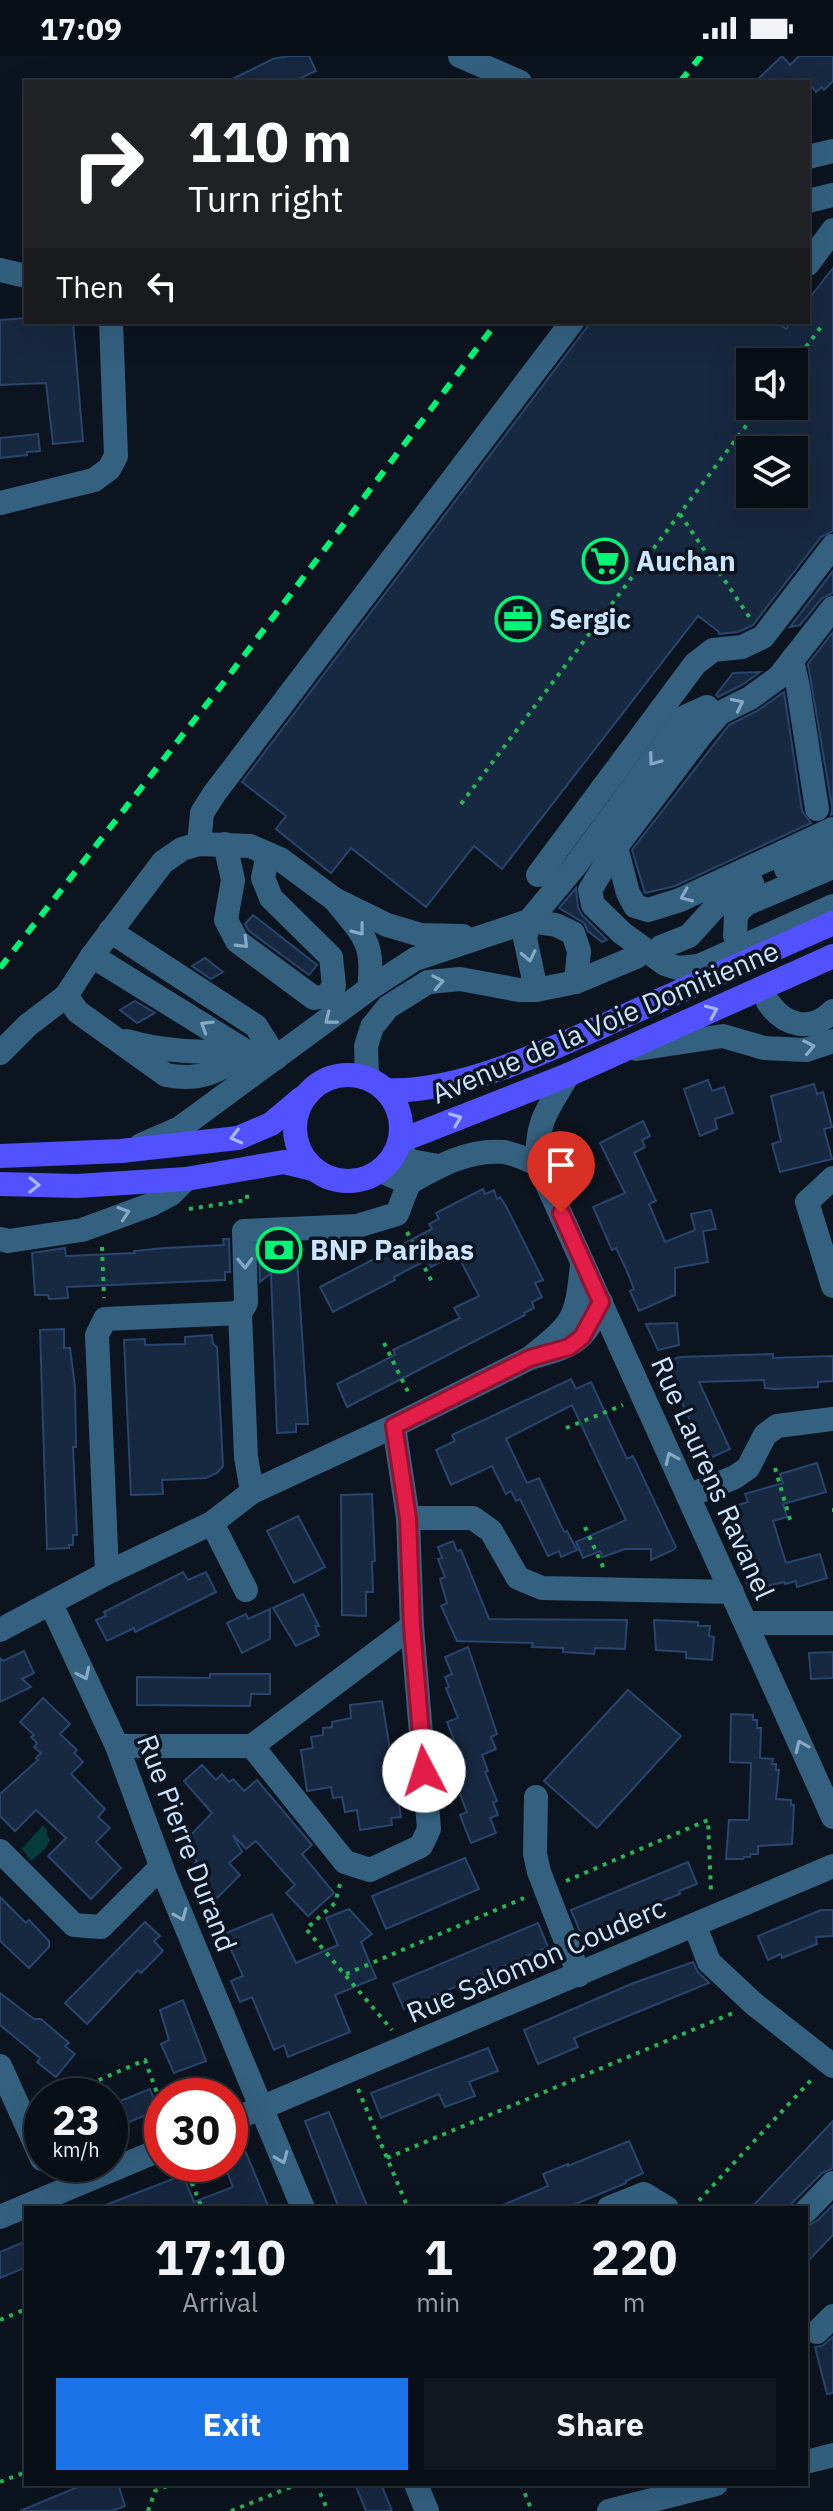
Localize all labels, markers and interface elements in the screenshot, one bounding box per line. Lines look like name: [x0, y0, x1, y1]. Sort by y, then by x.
text: 17:09: [40, 9, 122, 48]
text: 110 m: [188, 105, 352, 177]
icon: right: [56, 112, 160, 216]
text: Turn right: [188, 175, 344, 222]
icon: left: [140, 264, 184, 308]
text: Then: [56, 267, 124, 306]
map controls: [736, 348, 808, 508]
button: sound: [736, 348, 808, 420]
button: layers: [736, 436, 808, 508]
supermarket icon: Auchan: [581, 537, 629, 585]
place label: Auchan: [636, 542, 736, 579]
office icon: Sergic: [494, 595, 542, 643]
place label: Sergic: [549, 600, 631, 637]
one-way arrow: [730, 698, 744, 714]
one-way arrow: [649, 751, 663, 766]
one-way arrow: [679, 887, 694, 903]
one-way arrow: [349, 921, 363, 936]
street label: Avenue de la Voie Domitienne: [426, 932, 784, 1112]
one-way arrow: [234, 933, 248, 948]
one-way arrow: [519, 949, 536, 962]
one-way arrow: [431, 974, 445, 991]
one-way arrow: [704, 1005, 718, 1021]
one-way arrow: [324, 1010, 339, 1024]
one-way arrow: [200, 1021, 215, 1036]
one-way arrow: [803, 1040, 816, 1057]
one-way arrow: [448, 1112, 462, 1129]
one-way arrow: [230, 1127, 243, 1144]
pin: [527, 1131, 595, 1213]
icon: arrive: [539, 1143, 583, 1187]
one-way arrow: [28, 1176, 41, 1194]
one-way arrow: [117, 1206, 131, 1222]
bank icon: BNP Paribas: [255, 1226, 303, 1274]
place label: BNP Paribas: [310, 1231, 474, 1268]
one-way arrow: [236, 1257, 254, 1270]
street label: Rue Laurens Ravanel: [643, 1351, 784, 1605]
one-way arrow: [665, 1452, 681, 1466]
one-way arrow: [74, 1666, 90, 1681]
street label: Rue Pierre Durand: [129, 1729, 246, 1957]
position arrow: [382, 1729, 466, 1813]
one-way arrow: [795, 1740, 811, 1754]
street label: Rue Salomon Couderc: [401, 1888, 671, 2031]
one-way arrow: [172, 1907, 188, 1921]
speed limit sign: 30: [144, 2078, 248, 2182]
text: 23: [52, 2094, 100, 2146]
text: km/h: [52, 2136, 100, 2163]
one-way arrow: [272, 2150, 289, 2164]
text: 17:10: [155, 2226, 286, 2288]
text: 1: [424, 2226, 453, 2288]
text: 220: [591, 2226, 677, 2288]
text: Arrival: [182, 2285, 258, 2319]
text: min: [416, 2285, 460, 2319]
text: m: [623, 2285, 645, 2319]
button: Exit: [56, 2378, 408, 2470]
button: Share: [424, 2378, 776, 2470]

